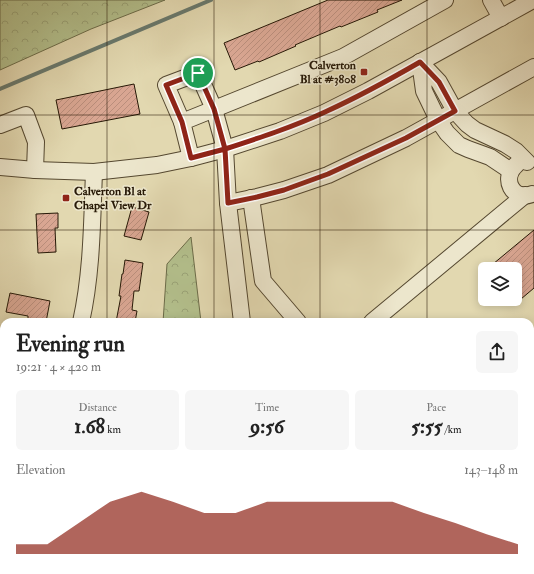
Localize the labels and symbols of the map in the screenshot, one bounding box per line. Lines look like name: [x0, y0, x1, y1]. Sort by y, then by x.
pin: [181, 56, 215, 90]
place label: Calverton Bl at #3808: [300, 58, 357, 87]
marker: Calverton Bl at #3808: [359, 67, 369, 77]
place label: Calverton Bl at Chapel View Dr: [74, 184, 152, 213]
marker: Calverton Bl at Chapel View Dr: [61, 193, 71, 203]

